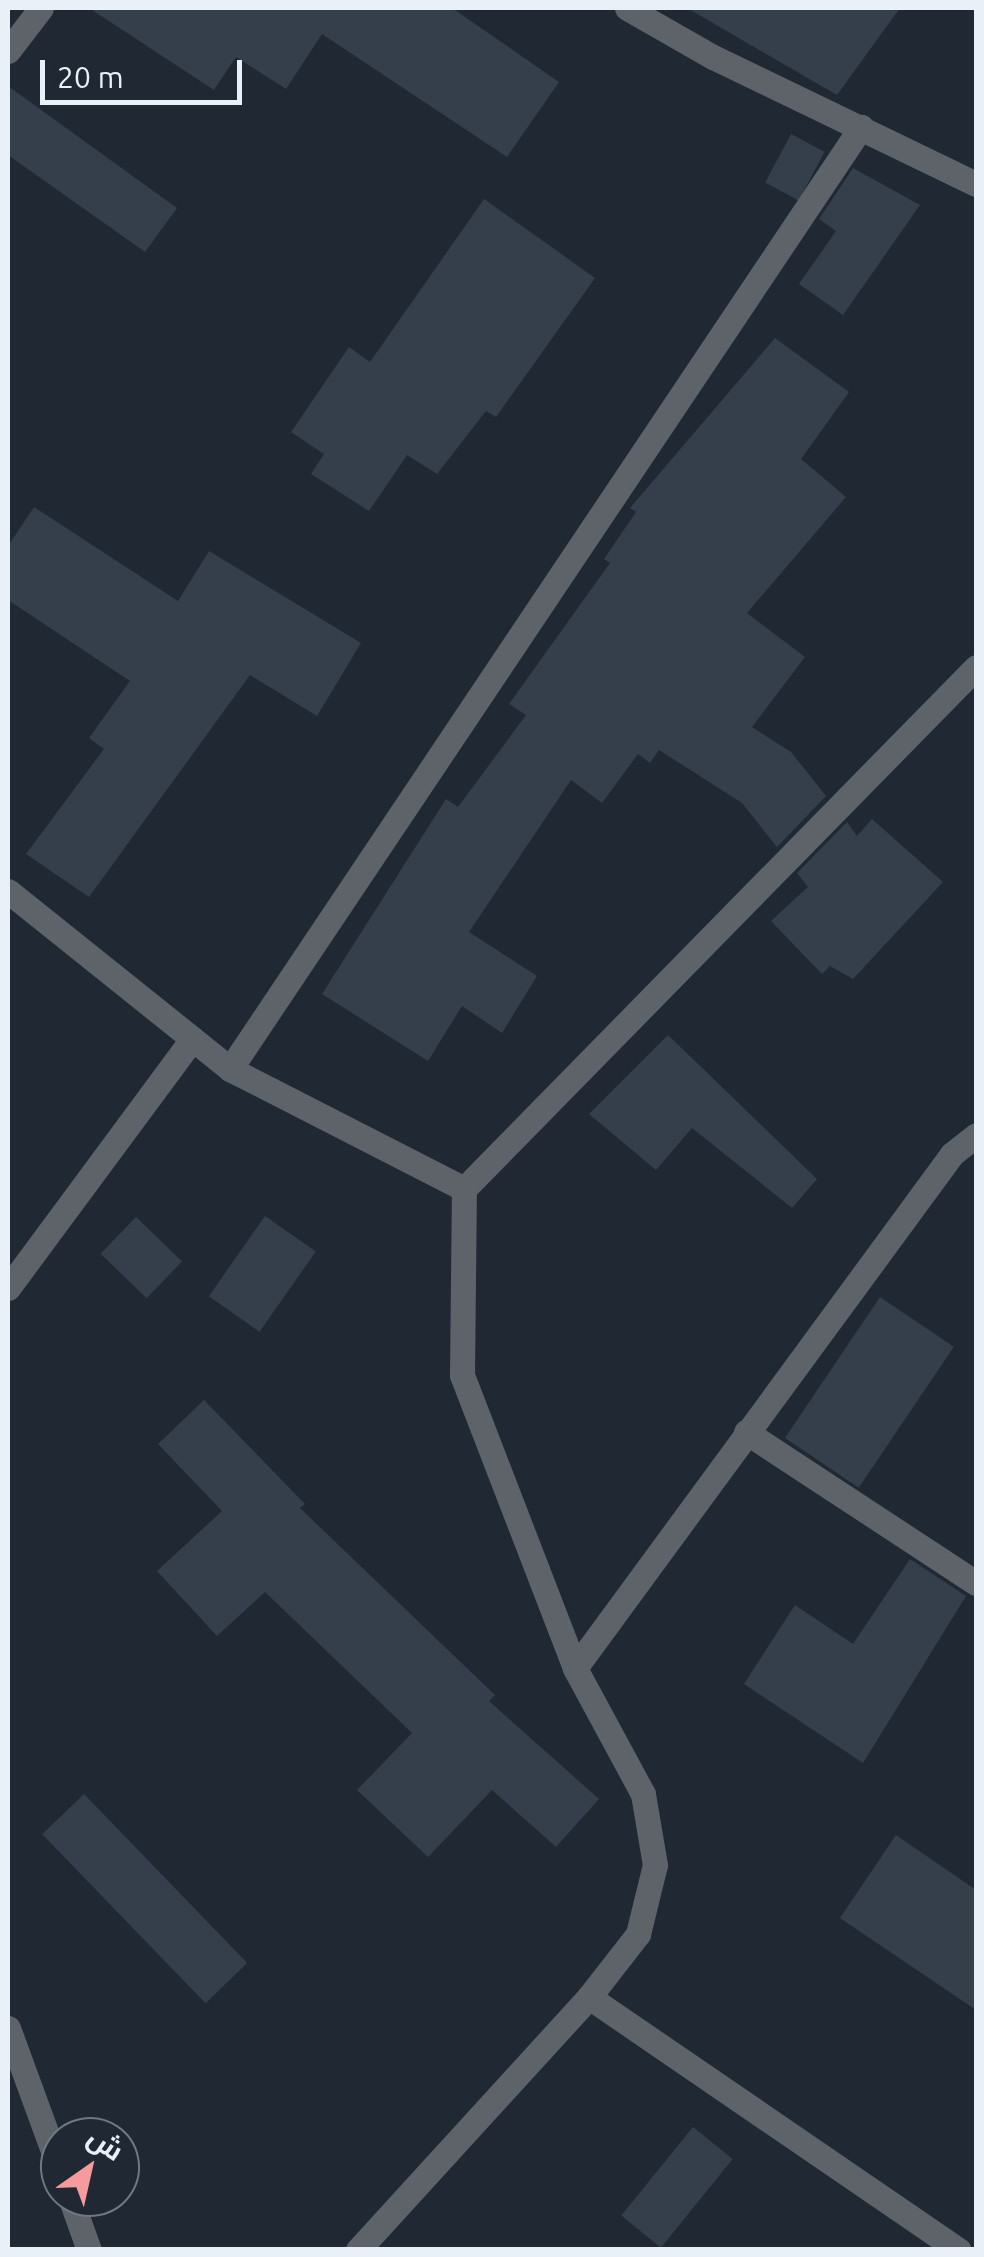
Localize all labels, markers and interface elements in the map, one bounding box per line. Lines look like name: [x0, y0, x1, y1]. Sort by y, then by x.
scale bar: [45, 40, 248, 102]
text: 20 m: [57, 60, 124, 94]
north arrow: [40, 2117, 140, 2217]
text: ش: [82, 2120, 130, 2166]

